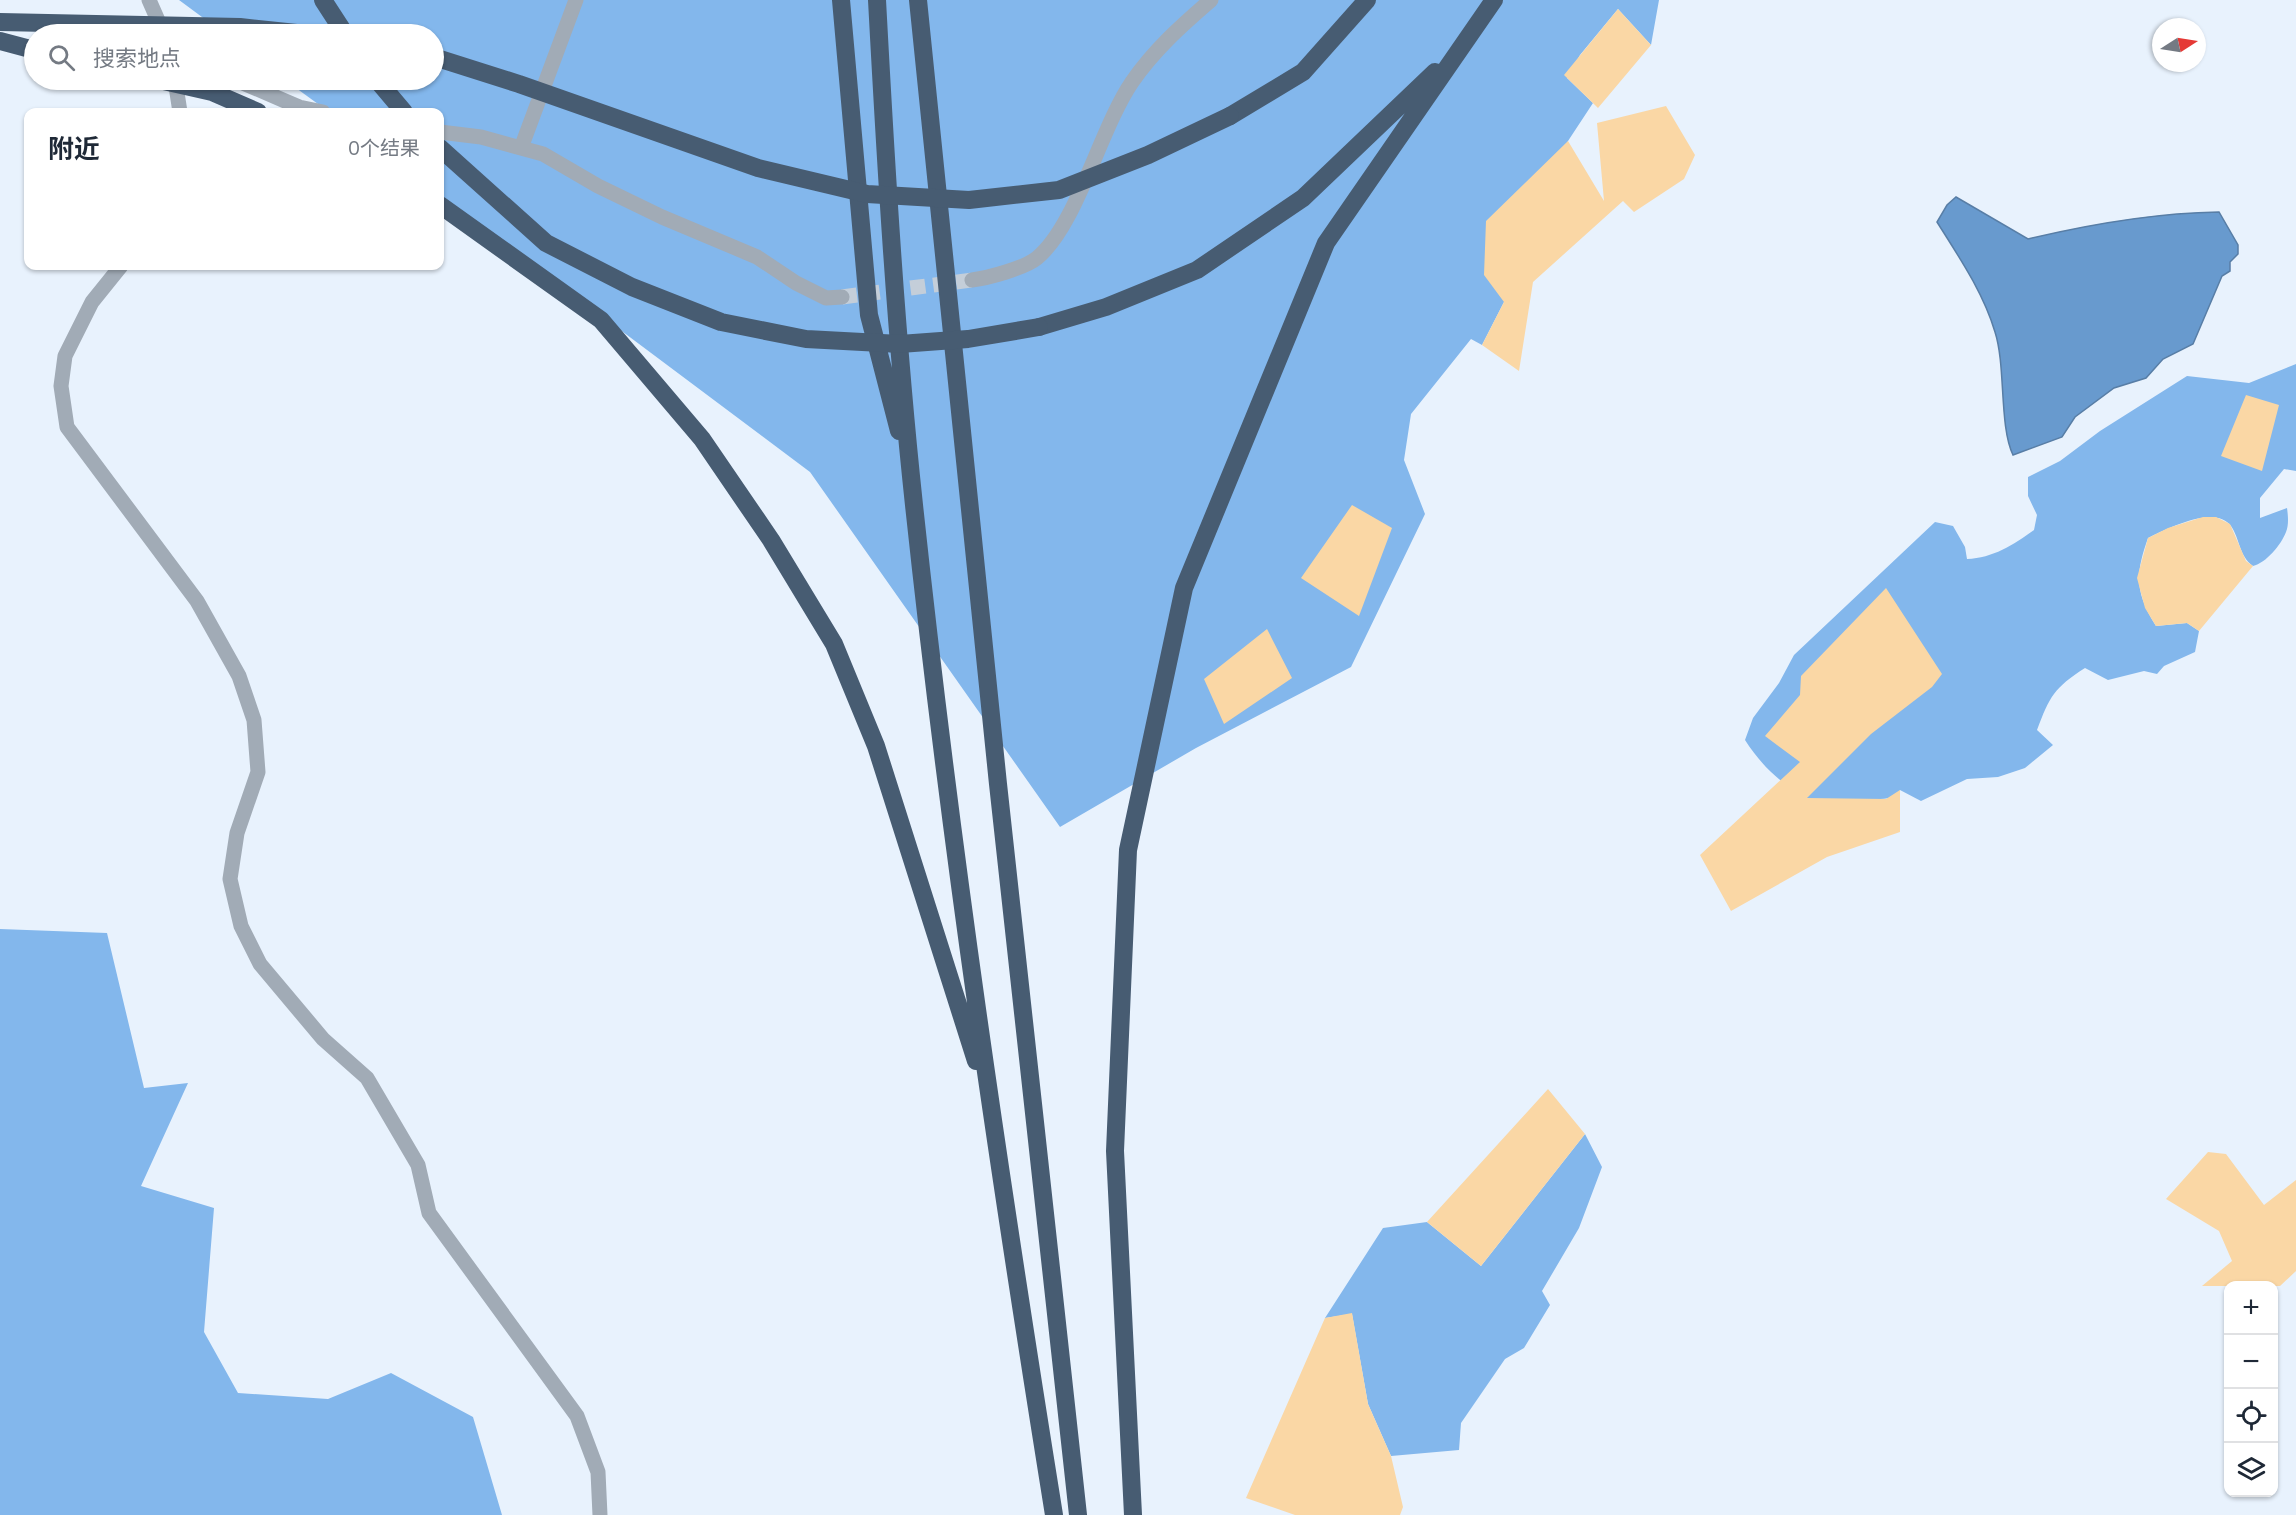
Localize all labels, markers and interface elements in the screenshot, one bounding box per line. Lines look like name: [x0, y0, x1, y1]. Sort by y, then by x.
north arrow: [2152, 18, 2206, 72]
search box: [24, 24, 444, 90]
icon: search: [45, 41, 78, 74]
text: 搜索地点: [93, 44, 181, 74]
text: 附近: [48, 132, 100, 167]
text: 0个结果: [348, 135, 420, 162]
map controls: [2224, 1281, 2278, 1497]
button: +: [2224, 1281, 2278, 1335]
button: −: [2224, 1335, 2278, 1389]
button: locate: [2224, 1389, 2278, 1443]
button: layers: [2224, 1443, 2278, 1497]

